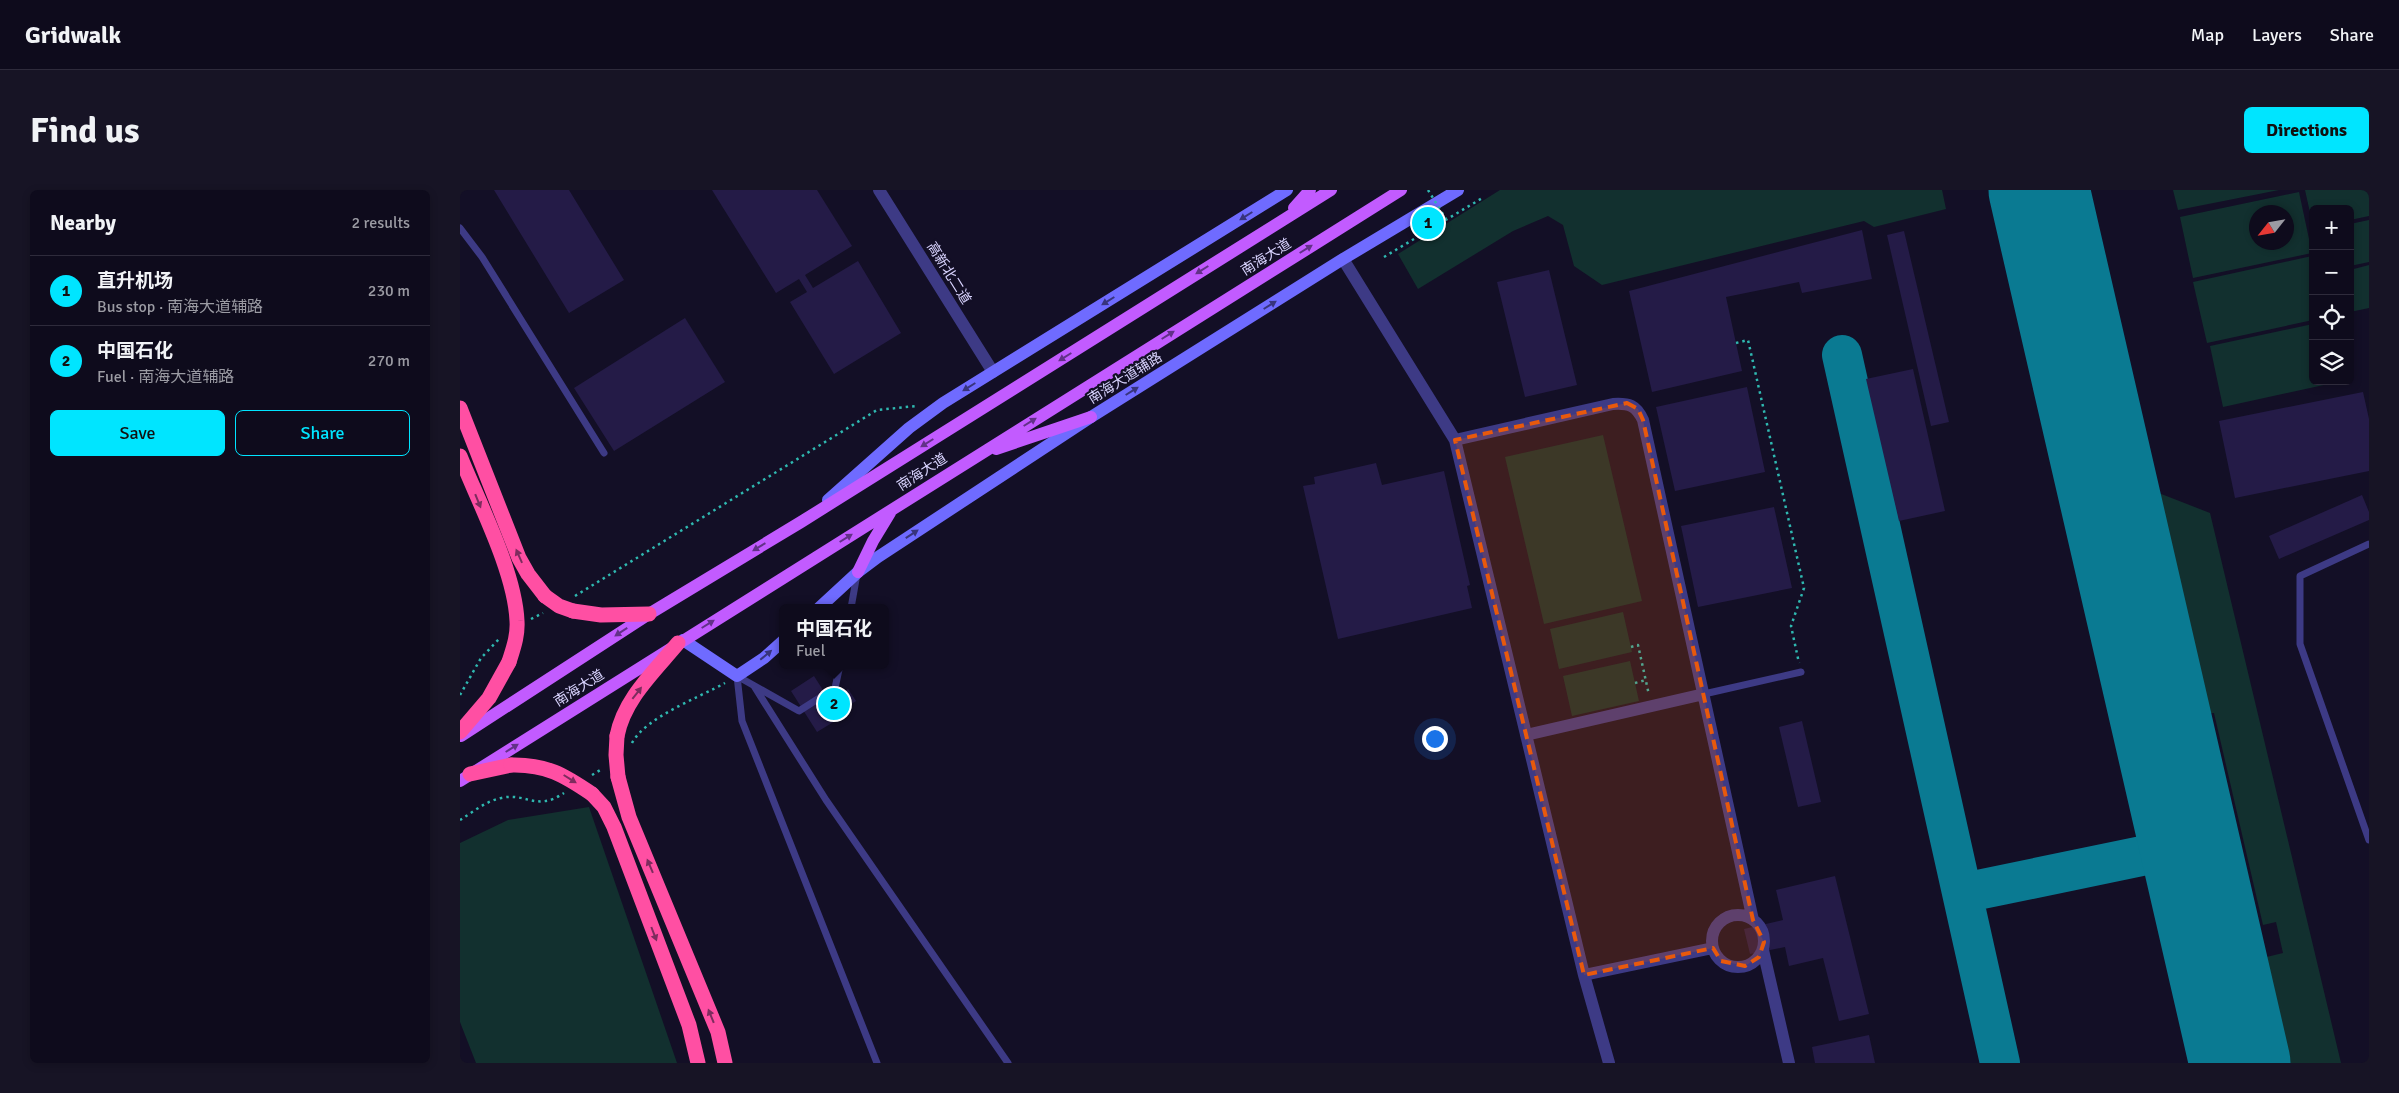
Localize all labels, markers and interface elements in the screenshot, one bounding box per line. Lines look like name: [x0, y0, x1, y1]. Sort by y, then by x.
text: Gridwalk: [25, 20, 121, 50]
text: Map: [2191, 24, 2224, 46]
text: Layers: [2252, 24, 2302, 46]
text: Share: [2330, 24, 2374, 46]
button: Directions: [2244, 107, 2369, 153]
text: Find us: [30, 109, 140, 152]
pin: 1: [1412, 204, 1444, 242]
north arrow: [2249, 205, 2294, 250]
map controls: [2309, 205, 2354, 385]
button: +: [2309, 205, 2354, 250]
text: Nearby: [50, 210, 116, 236]
one-way arrow: [1239, 211, 1252, 220]
text: 2 results: [351, 213, 410, 233]
street label: 南海大道: [1238, 235, 1294, 279]
street label: 高新北二道: [923, 239, 975, 307]
one-way arrow: [1300, 245, 1313, 254]
button: −: [2309, 250, 2354, 295]
one-way arrow: [1196, 265, 1209, 275]
text: 直升机场: [97, 269, 173, 293]
text: 1: [62, 281, 70, 301]
text: 230 m: [368, 281, 410, 301]
button: locate: [2309, 295, 2354, 340]
one-way arrow: [1101, 296, 1114, 306]
text: Bus stop · 南海大道辅路: [97, 297, 263, 317]
one-way arrow: [1263, 300, 1276, 309]
one-way arrow: [1162, 331, 1175, 340]
text: 中国石化: [97, 339, 173, 363]
button: layers: [2309, 340, 2354, 385]
street label: 南海大道辅路: [1085, 349, 1165, 407]
text: 2: [62, 351, 70, 371]
text: 270 m: [368, 351, 410, 371]
one-way arrow: [1058, 352, 1071, 361]
text: Fuel · 南海大道辅路: [97, 367, 234, 387]
one-way arrow: [963, 382, 976, 391]
one-way arrow: [1126, 386, 1139, 396]
button: Save: [50, 410, 225, 456]
button: Share: [235, 410, 410, 456]
one-way arrow: [1024, 417, 1037, 426]
one-way arrow: [921, 438, 934, 448]
street label: 南海大道: [894, 450, 950, 494]
one-way arrow: [475, 494, 483, 508]
one-way arrow: [905, 529, 918, 539]
one-way arrow: [839, 534, 853, 543]
one-way arrow: [753, 543, 766, 552]
one-way arrow: [514, 549, 522, 563]
popup: [779, 604, 889, 669]
text: 中国石化: [796, 617, 872, 641]
one-way arrow: [702, 620, 715, 629]
one-way arrow: [614, 628, 627, 637]
text: Fuel: [796, 641, 825, 661]
one-way arrow: [760, 650, 773, 661]
street label: 南海大道: [551, 666, 607, 710]
pin: 2: [818, 685, 850, 723]
one-way arrow: [631, 687, 642, 700]
your location: [1422, 726, 1448, 752]
one-way arrow: [505, 744, 518, 753]
one-way arrow: [563, 775, 576, 784]
one-way arrow: [646, 859, 654, 873]
one-way arrow: [650, 927, 658, 942]
one-way arrow: [707, 1009, 715, 1024]

